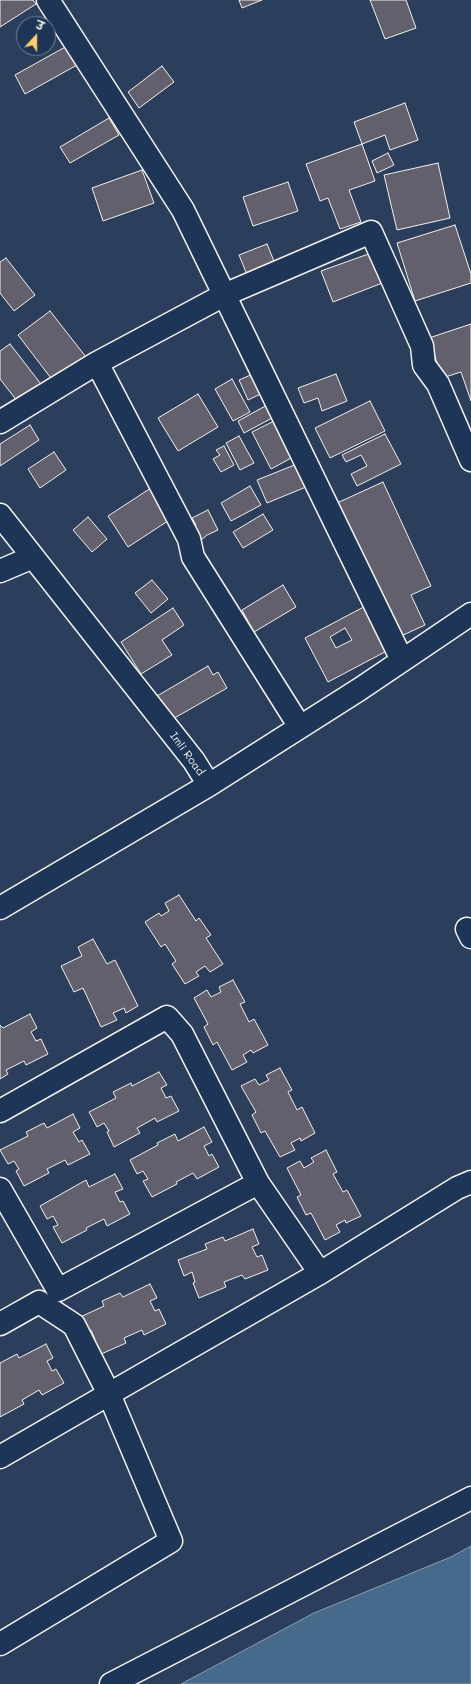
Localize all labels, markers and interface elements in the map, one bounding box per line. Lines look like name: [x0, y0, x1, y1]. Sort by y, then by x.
north arrow: [16, 16, 56, 56]
text: उ: [34, 17, 46, 34]
street label: Imli Road: [167, 730, 207, 778]

